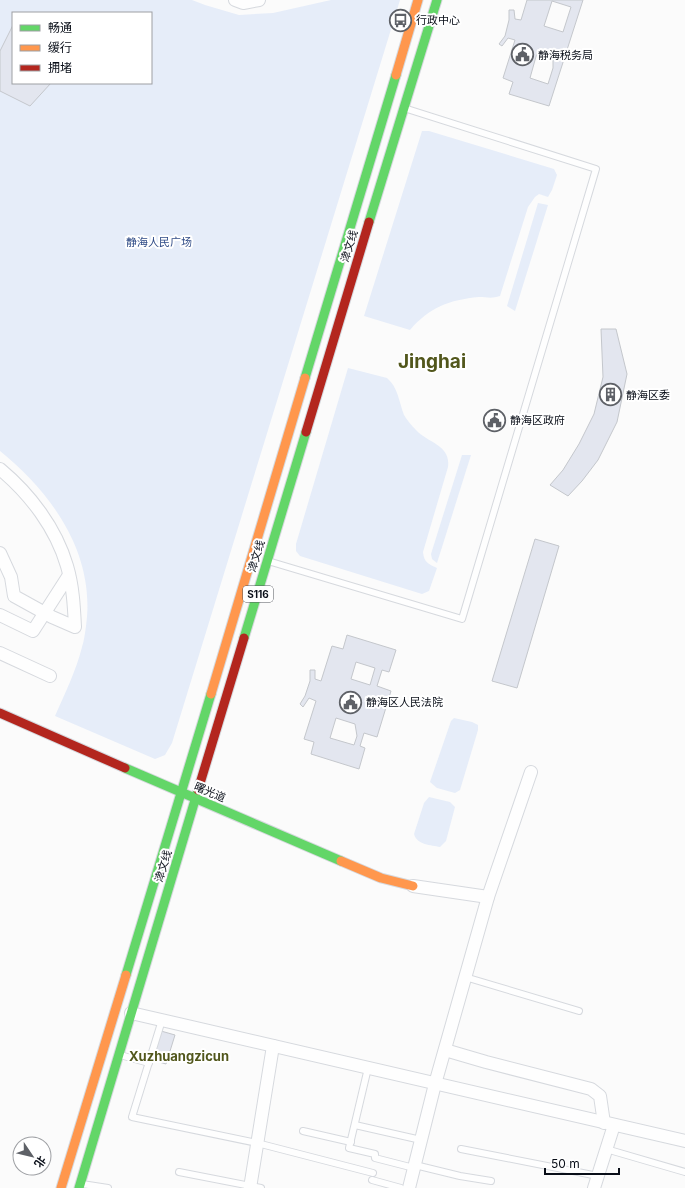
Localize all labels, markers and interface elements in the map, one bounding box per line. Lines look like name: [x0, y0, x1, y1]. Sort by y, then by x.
bus stop icon: 行政中心: [387, 7, 413, 33]
legend: [12, 12, 152, 84]
place label: 行政中心: [416, 13, 460, 27]
text: 畅通: [48, 20, 72, 35]
text: 缓行: [48, 40, 72, 55]
public building icon: 静海税务局: [510, 42, 536, 68]
place label: 静海税务局: [538, 48, 593, 62]
text: 拥堵: [48, 60, 72, 75]
street label: 津文线: [337, 228, 361, 264]
park label: 静海人民广场: [126, 235, 192, 249]
district label: Jinghai: [398, 350, 466, 373]
building icon: 静海区委: [598, 382, 624, 408]
place label: 静海区委: [626, 388, 670, 402]
public building icon: 静海区政府: [482, 407, 508, 433]
place label: 静海区政府: [510, 413, 565, 427]
street label: 津文线: [244, 538, 268, 574]
road number: S116: [243, 586, 273, 602]
public building icon: 静海区人民法院: [338, 689, 364, 715]
place label: 静海区人民法院: [366, 695, 443, 709]
street label: 曙光道: [192, 779, 228, 805]
street label: 津文线: [151, 848, 175, 884]
district label: Xuzhuangzicun: [129, 1048, 229, 1064]
north arrow: [12, 1136, 52, 1176]
scale bar: [545, 1150, 619, 1176]
text: 北: [31, 1153, 49, 1170]
text: 50 m: [551, 1156, 580, 1171]

